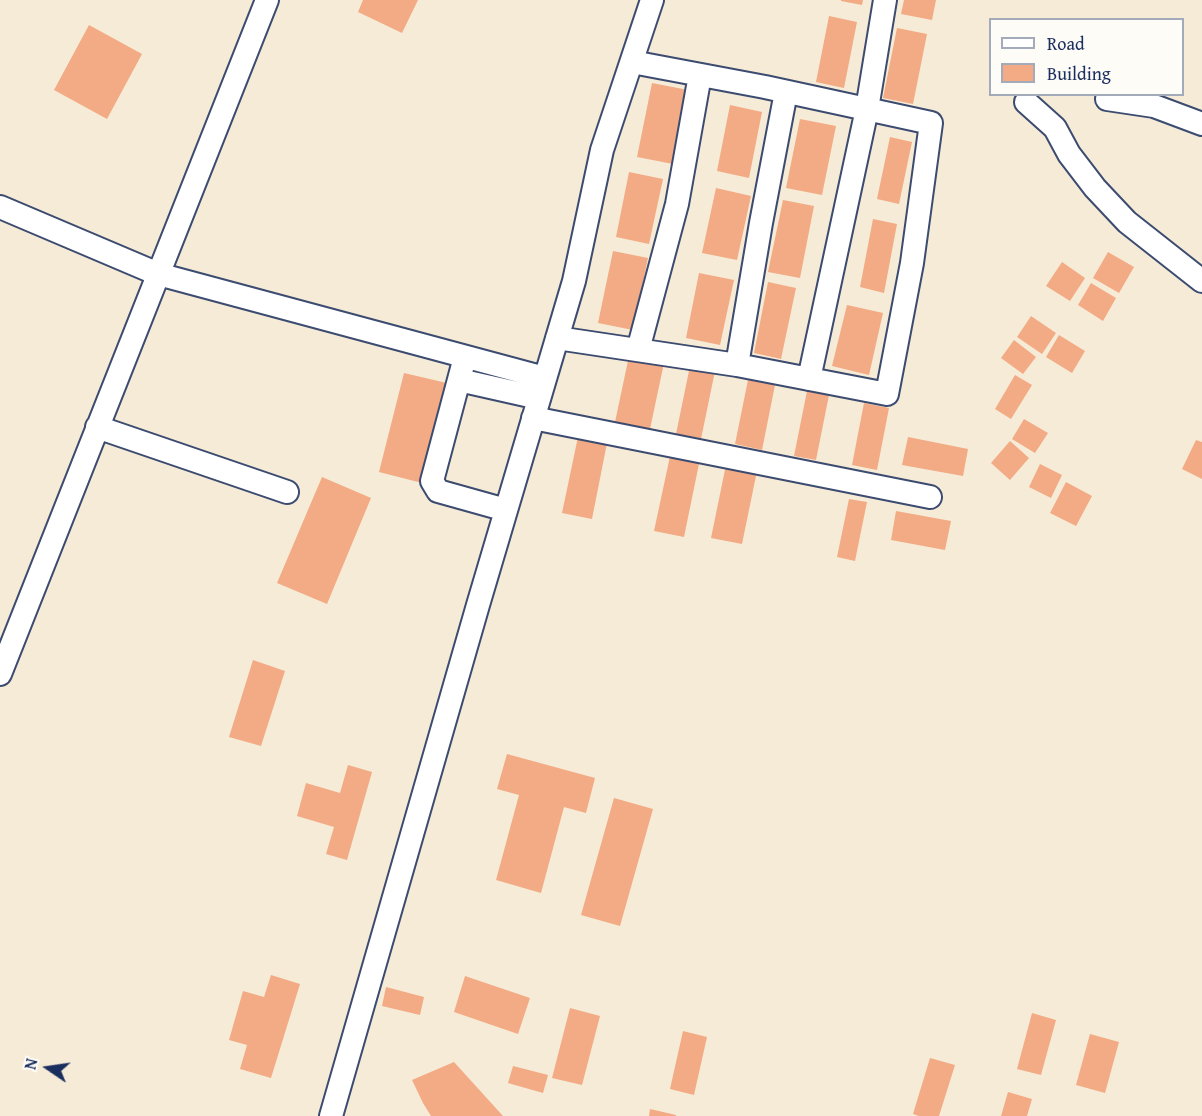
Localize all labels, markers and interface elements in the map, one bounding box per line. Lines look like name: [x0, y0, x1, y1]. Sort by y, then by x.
legend: [989, 18, 1184, 96]
text: Road: [1047, 30, 1085, 57]
text: Building: [1047, 60, 1111, 87]
north arrow: [18, 1038, 78, 1098]
text: N: [18, 1056, 43, 1072]

